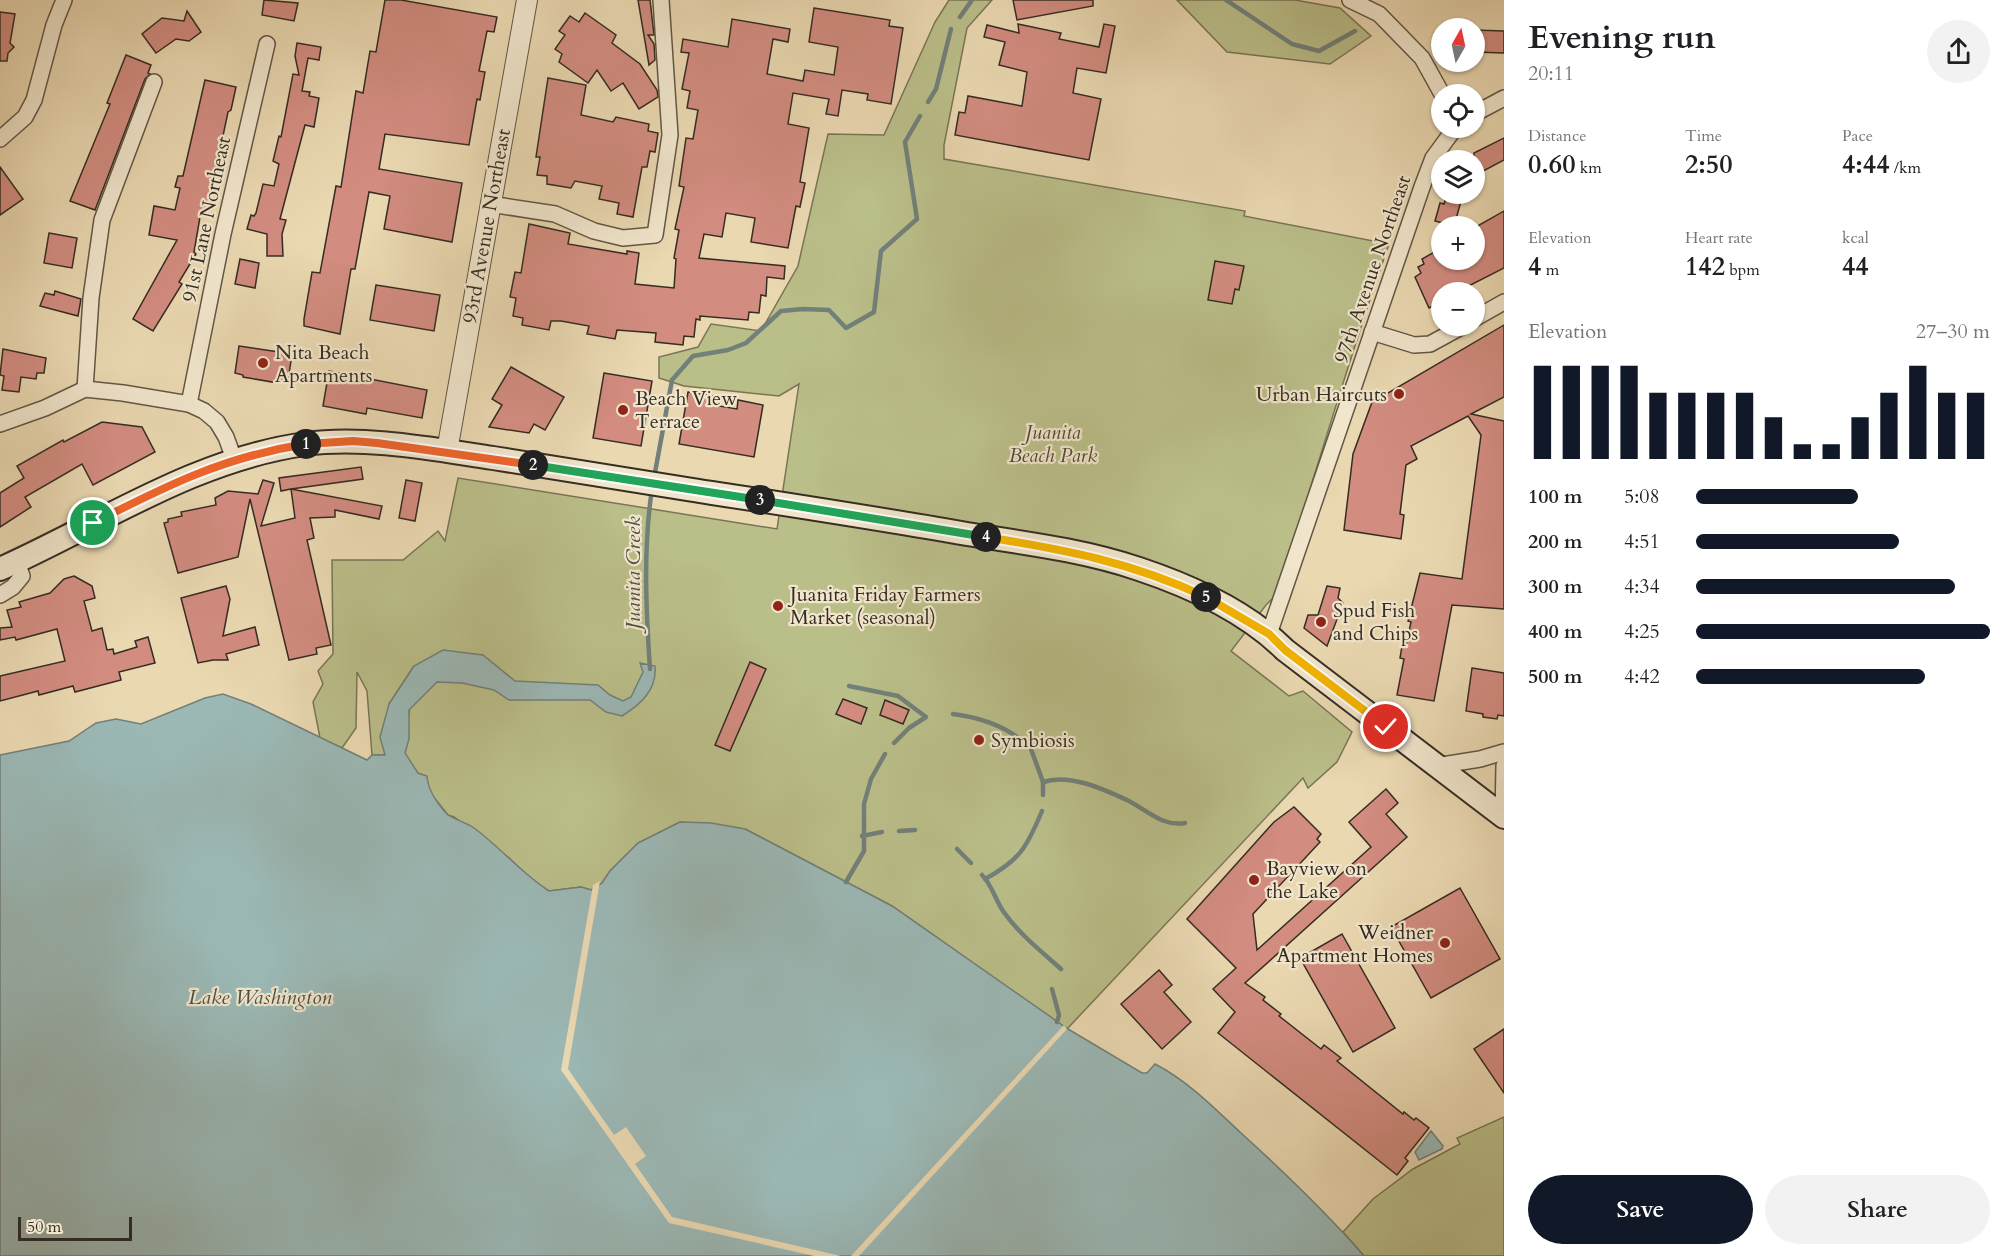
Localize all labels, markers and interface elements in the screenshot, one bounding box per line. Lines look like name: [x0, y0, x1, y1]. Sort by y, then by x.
text: Evening run: [1528, 15, 1716, 60]
north arrow: [1431, 18, 1485, 72]
map controls: [1431, 18, 1485, 336]
button: share: [1927, 20, 1990, 83]
text: 20:11: [1528, 60, 1574, 87]
button: locate: [1431, 84, 1485, 138]
text: Distance: [1528, 125, 1586, 147]
text: Time: [1685, 125, 1722, 147]
text: Pace: [1842, 125, 1873, 147]
street label: 93rd Avenue Northeast: [456, 126, 517, 326]
street label: 91st Lane Northeast: [176, 133, 237, 304]
text: 0.60: [1528, 147, 1576, 182]
text: 2:50: [1685, 147, 1733, 182]
text: 4:44: [1842, 147, 1890, 182]
button: layers: [1431, 150, 1485, 204]
text: km: [1576, 157, 1602, 179]
text: /km: [1890, 157, 1921, 179]
street label: 97th Avenue Northeast: [1328, 171, 1417, 366]
button: +: [1431, 216, 1485, 270]
text: Elevation: [1528, 227, 1592, 249]
text: Heart rate: [1685, 227, 1753, 249]
text: kcal: [1842, 227, 1869, 249]
text: 4: [1528, 249, 1541, 284]
text: 142: [1685, 249, 1725, 284]
text: 44: [1842, 249, 1869, 284]
text: m: [1541, 259, 1559, 281]
text: bpm: [1725, 259, 1760, 281]
button: −: [1431, 282, 1485, 336]
text: Elevation: [1528, 318, 1607, 345]
text: 27–30 m: [1916, 318, 1990, 345]
place label: Nita Beach Apartments: [275, 339, 373, 389]
marker: Nita Beach Apartments: [256, 356, 270, 370]
place label: Urban Haircuts: [1256, 381, 1387, 408]
place label: Beach View Terrace: [635, 385, 737, 435]
marker: Urban Haircuts: [1392, 387, 1406, 401]
marker: Beach View Terrace: [616, 403, 630, 417]
park label: Juanita Beach Park: [1009, 419, 1097, 469]
pin: 1: [291, 429, 321, 459]
text: 1: [302, 433, 310, 455]
pin: 2: [518, 450, 548, 480]
text: 2: [529, 454, 537, 476]
text: 100 m: [1528, 483, 1583, 510]
text: 5:08: [1624, 483, 1660, 510]
pin: 3: [745, 485, 775, 515]
text: 3: [756, 489, 764, 511]
pin: [67, 497, 118, 548]
icon: arrive: [76, 506, 109, 539]
water label: Juanita Creek: [619, 516, 648, 635]
pin: 4: [971, 522, 1001, 552]
text: 4: [982, 526, 990, 548]
text: 200 m: [1528, 528, 1583, 555]
text: 4:51: [1624, 528, 1660, 555]
text: 300 m: [1528, 573, 1583, 600]
text: 4:34: [1624, 573, 1660, 600]
place label: Juanita Friday Farmers Market (seasonal): [787, 581, 981, 631]
pin: 5: [1191, 582, 1221, 612]
text: 5: [1202, 586, 1210, 608]
place label: Spud Fish and Chips: [1333, 597, 1418, 647]
marker: Juanita Friday Farmers Market (seasonal): [771, 599, 785, 613]
marker: Spud Fish and Chips: [1314, 615, 1328, 629]
text: 400 m: [1528, 618, 1583, 645]
text: 4:25: [1624, 618, 1660, 645]
text: 500 m: [1528, 663, 1583, 690]
text: 4:42: [1624, 663, 1660, 690]
pin: [1360, 701, 1411, 752]
icon: check: [1369, 710, 1402, 743]
place label: Symbiosis: [991, 727, 1075, 754]
marker: Symbiosis: [972, 733, 986, 747]
place label: Bayview on the Lake: [1266, 855, 1368, 905]
marker: Bayview on the Lake: [1247, 873, 1261, 887]
place label: Weidner Apartment Homes: [1277, 919, 1434, 969]
marker: Weidner Apartment Homes: [1438, 936, 1452, 950]
water label: Lake Washington: [188, 983, 332, 1012]
button: Save: [1528, 1175, 1753, 1244]
button: Share: [1765, 1175, 1990, 1244]
scale bar: [18, 1214, 132, 1242]
text: 50 m: [27, 1216, 61, 1238]

